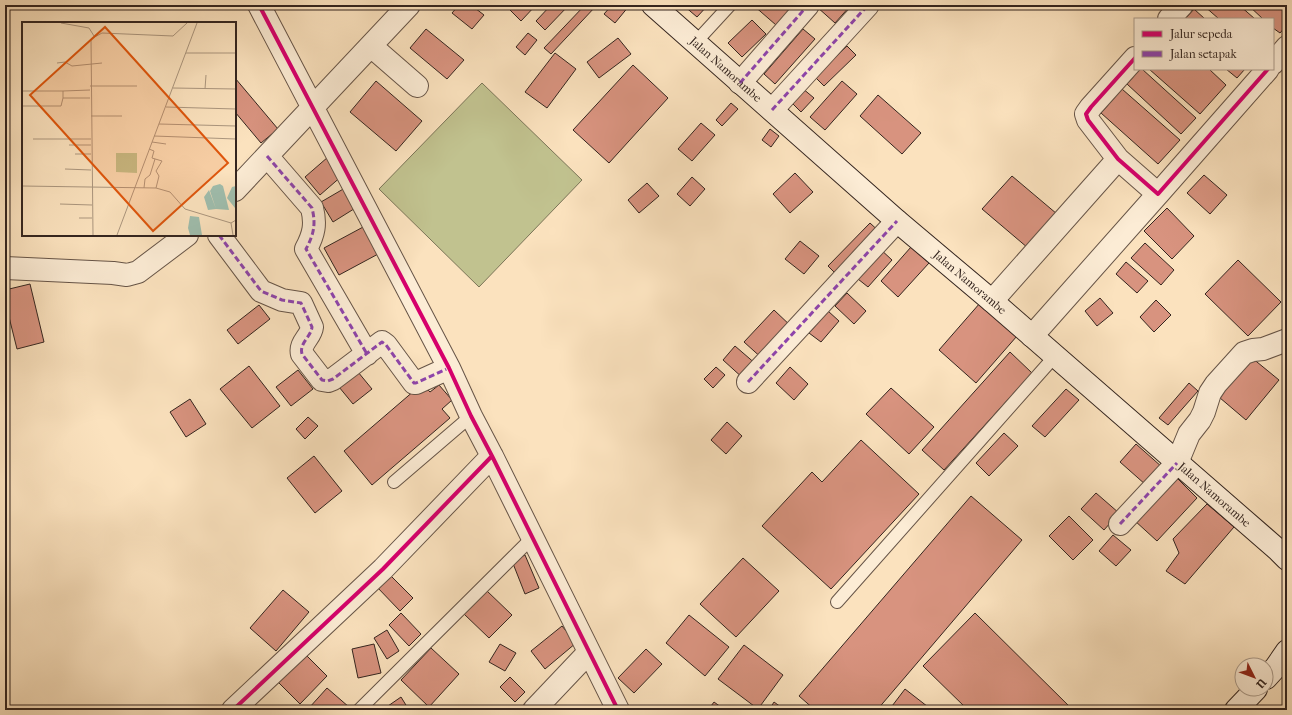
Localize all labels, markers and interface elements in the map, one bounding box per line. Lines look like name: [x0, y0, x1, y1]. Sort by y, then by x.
legend: [1134, 18, 1274, 70]
inset map: [22, 22, 236, 236]
text: Jalur sepeda: [1169, 27, 1233, 41]
street label: Jalan Namorambe: [686, 33, 765, 105]
text: Jalan setapak: [1169, 47, 1237, 61]
street label: Jalan Namorambe: [930, 247, 1009, 317]
street label: Jalan Namorambe: [1175, 459, 1254, 530]
north arrow: [1234, 657, 1274, 697]
text: U: [1253, 675, 1269, 691]

